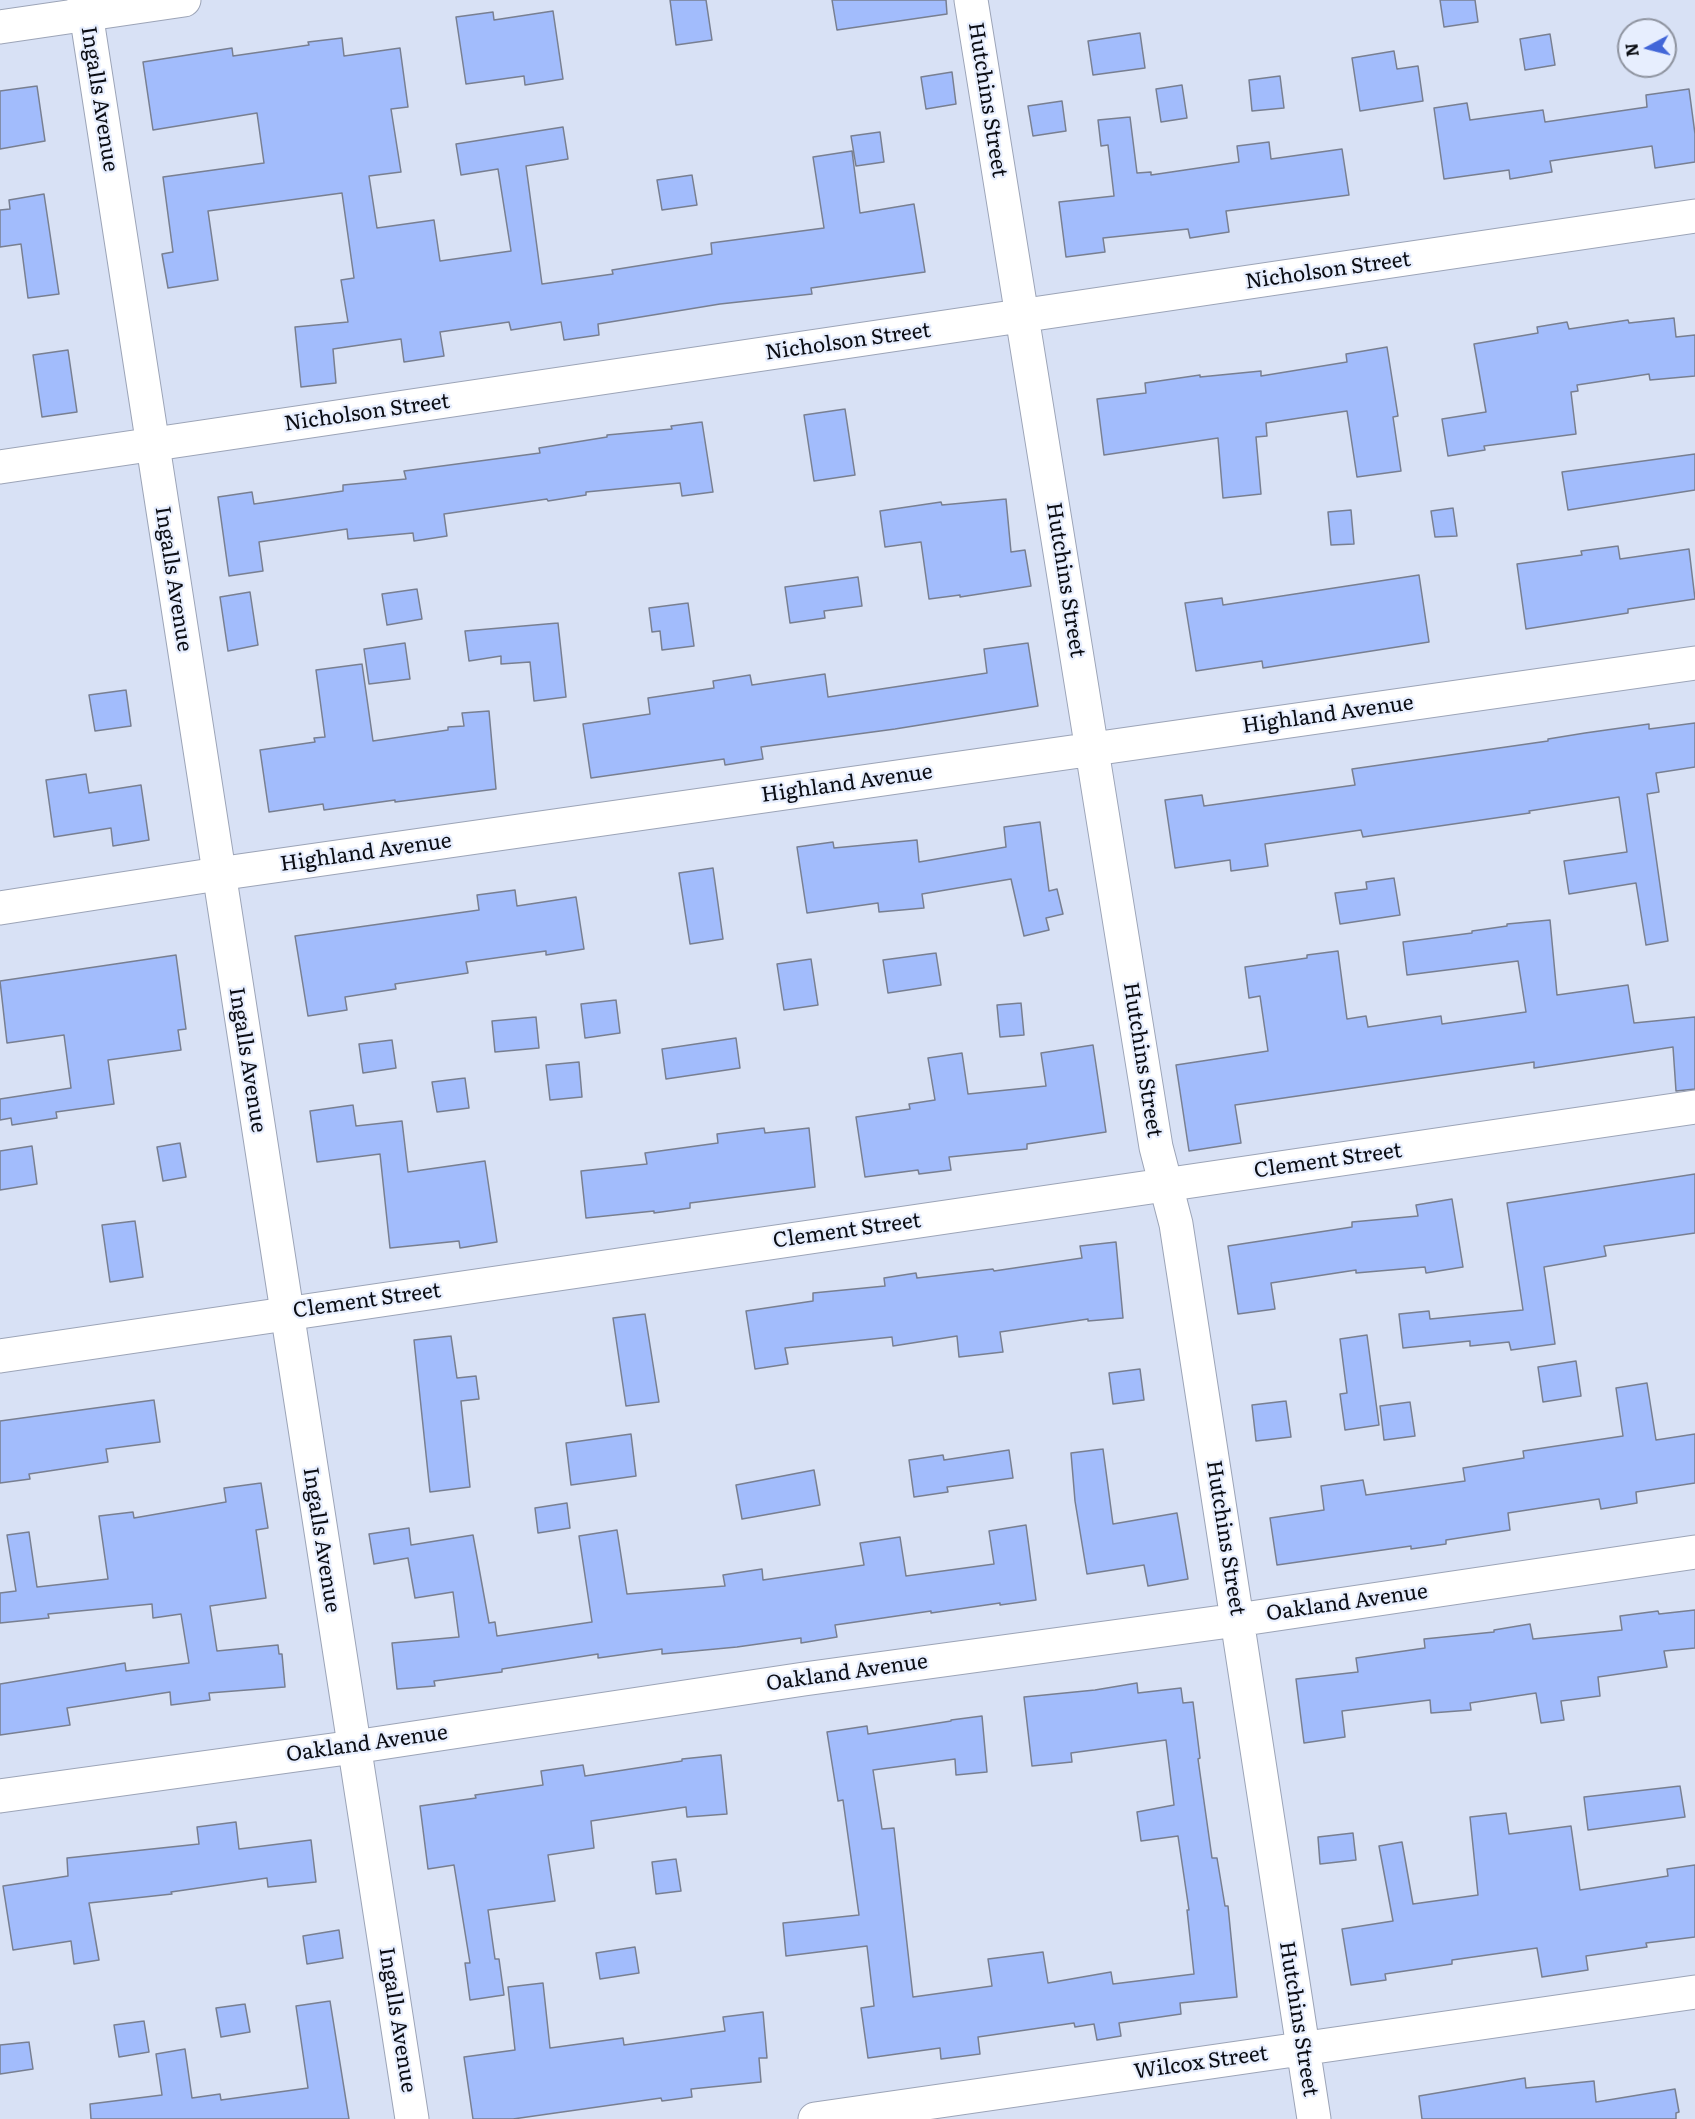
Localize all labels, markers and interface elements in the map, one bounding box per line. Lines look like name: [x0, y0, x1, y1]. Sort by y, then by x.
north arrow: [1617, 18, 1677, 78]
street label: Hutchins Street: [962, 21, 1012, 179]
street label: Ingalls Avenue: [75, 25, 123, 173]
text: N: [1618, 42, 1644, 58]
street label: Nicholson Street: [1244, 247, 1412, 295]
street label: Nicholson Street: [764, 318, 932, 366]
street label: Nicholson Street: [283, 389, 451, 437]
street label: Hutchins Street: [1040, 501, 1090, 659]
street label: Ingalls Avenue: [149, 505, 197, 653]
street label: Highland Avenue: [1241, 691, 1415, 739]
street label: Highland Avenue: [760, 760, 934, 808]
street label: Highland Avenue: [279, 829, 453, 877]
street label: Hutchins Street: [1117, 981, 1167, 1139]
street label: Ingalls Avenue: [223, 986, 271, 1134]
street label: Clement Street: [1252, 1138, 1404, 1184]
street label: Clement Street: [771, 1208, 923, 1254]
street label: Clement Street: [291, 1278, 443, 1324]
street label: Hutchins Street: [1200, 1459, 1250, 1617]
street label: Ingalls Avenue: [297, 1466, 345, 1614]
street label: Oakland Avenue: [1265, 1579, 1429, 1627]
street label: Oakland Avenue: [765, 1649, 929, 1697]
street label: Oakland Avenue: [285, 1720, 449, 1768]
street label: Hutchins Street: [1273, 1940, 1323, 2098]
street label: Ingalls Avenue: [373, 1946, 421, 2094]
street label: Wilcox Street: [1133, 2041, 1269, 2085]

